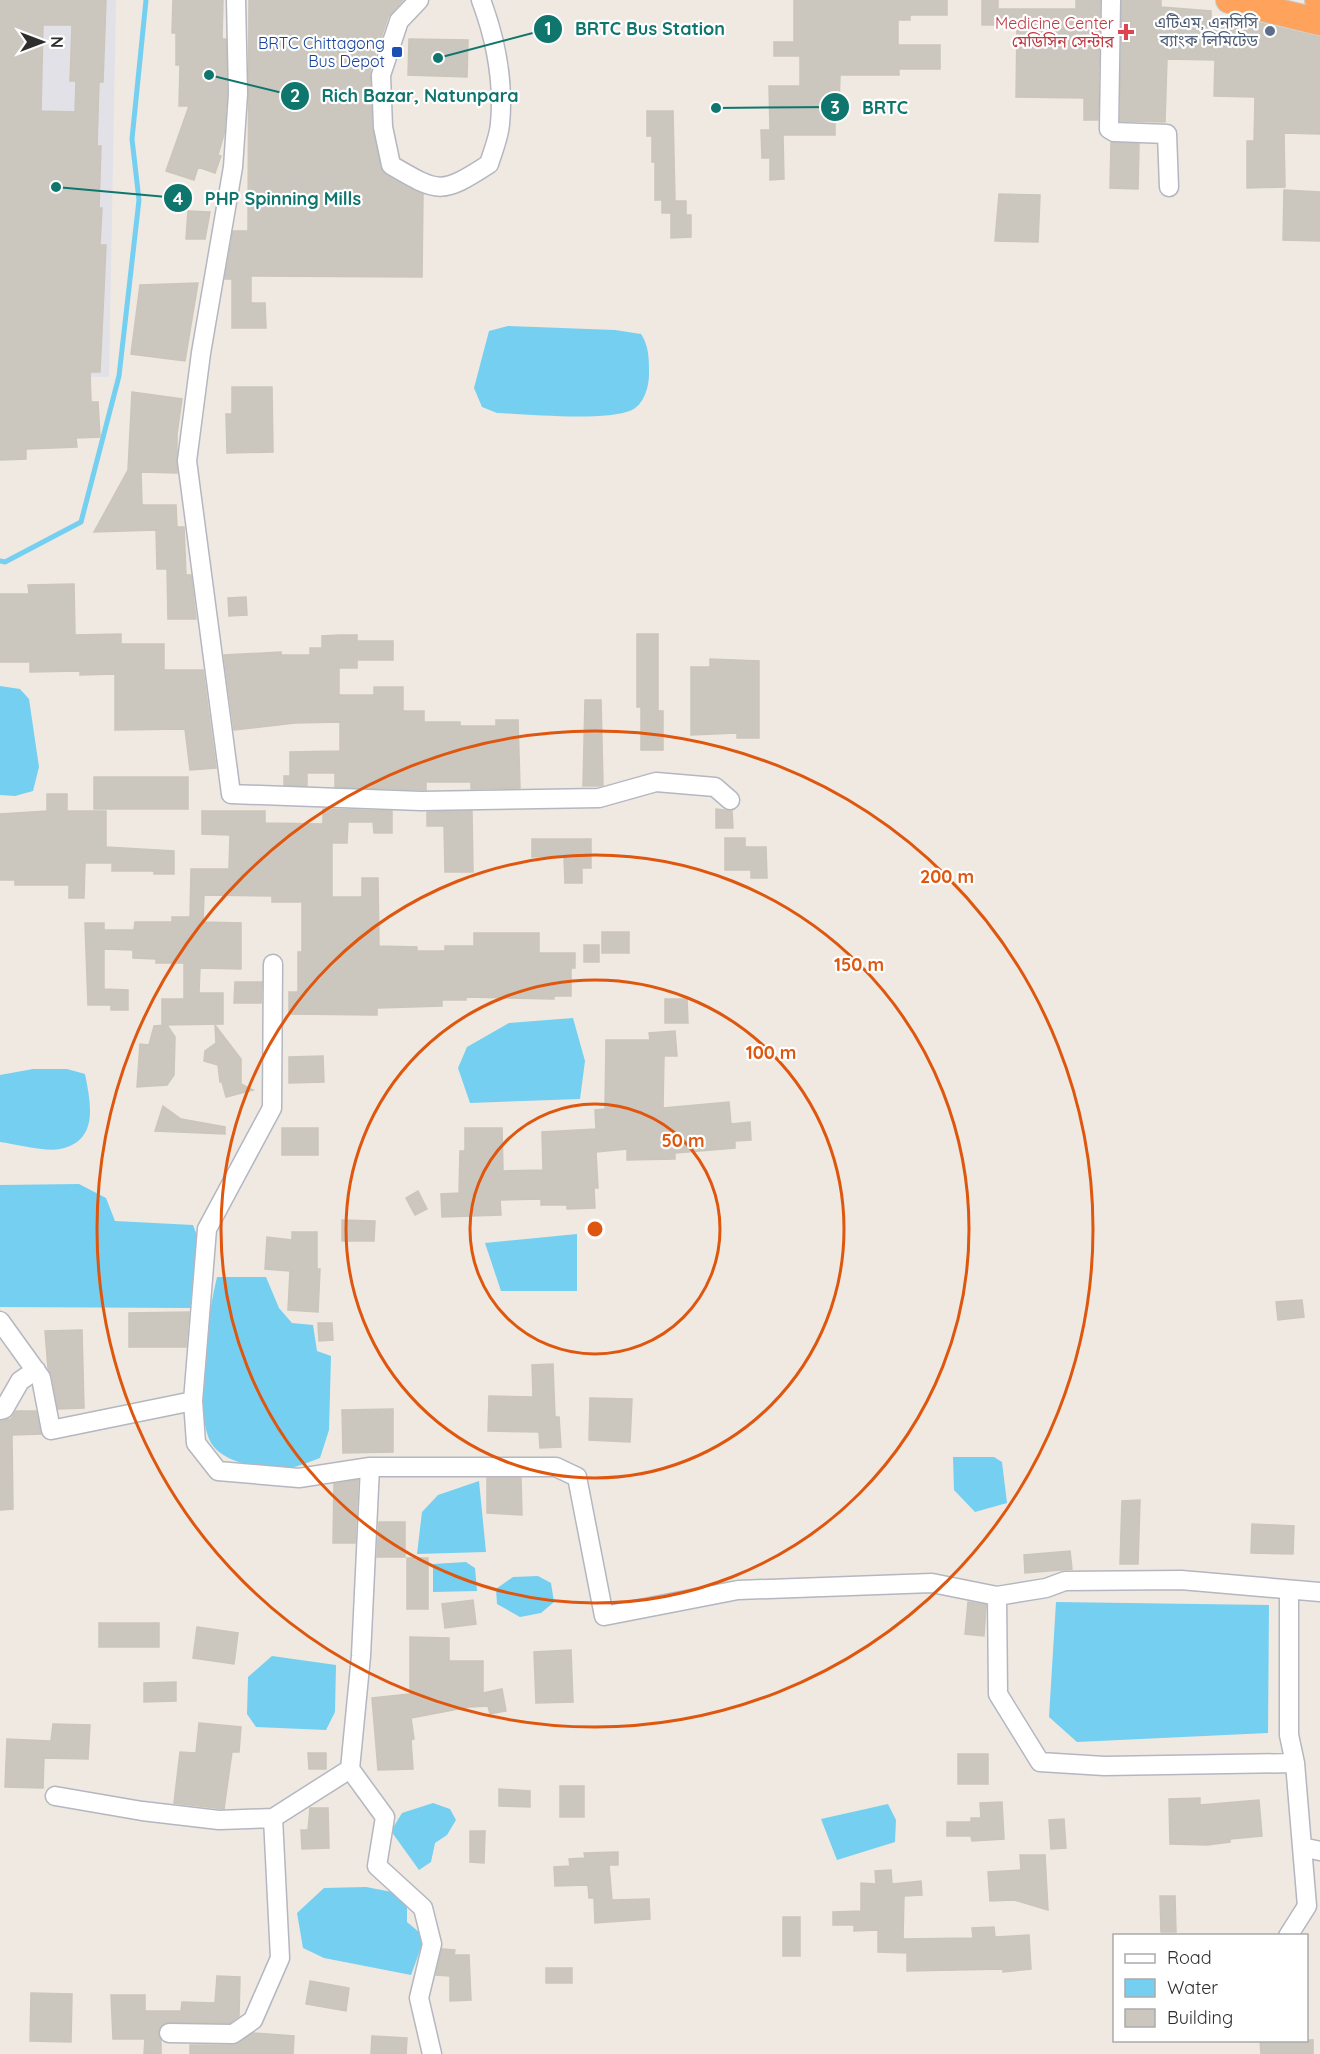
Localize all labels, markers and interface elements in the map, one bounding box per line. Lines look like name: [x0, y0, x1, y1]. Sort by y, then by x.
callout: BRTC Bus Station: [533, 11, 738, 47]
north arrow: [12, 12, 72, 72]
place label: এটিএম, এনসিসি ব্যাংক লিমিটেড: [1155, 12, 1259, 50]
place label: Medicine Center মেডিসিন সেন্টার: [995, 13, 1114, 51]
text: 1: [544, 17, 552, 40]
text: BRTC Bus Station: [575, 17, 725, 40]
marker: এটিএম, এনসিসি ব্যাংক লিমিটেড: [1263, 24, 1277, 38]
marker: Medicine Center মেডিসিন সেন্টার: [1119, 25, 1133, 39]
place label: BRTC Chittagong Bus Depot: [258, 33, 385, 71]
text: N: [47, 36, 67, 48]
marker: BRTC Chittagong Bus Depot: [390, 45, 404, 59]
callout: Rich Bazar, Natunpara: [280, 78, 531, 114]
text: 2: [290, 84, 300, 107]
text: Rich Bazar, Natunpara: [321, 84, 519, 107]
callout: BRTC: [820, 89, 920, 125]
text: 3: [830, 96, 840, 119]
text: BRTC: [862, 96, 908, 119]
callout: PHP Spinning Mills: [163, 180, 373, 216]
text: 4: [173, 187, 184, 210]
text: PHP Spinning Mills: [205, 187, 361, 210]
text: 200 m: [920, 865, 974, 888]
text: 150 m: [834, 953, 884, 976]
text: 100 m: [746, 1041, 796, 1064]
text: 50 m: [661, 1129, 705, 1152]
centre of rings: [585, 1219, 605, 1239]
legend: [1113, 1934, 1308, 2042]
text: Road: [1167, 1946, 1212, 1969]
text: Water: [1167, 1976, 1218, 1999]
text: Building: [1167, 2006, 1233, 2029]

